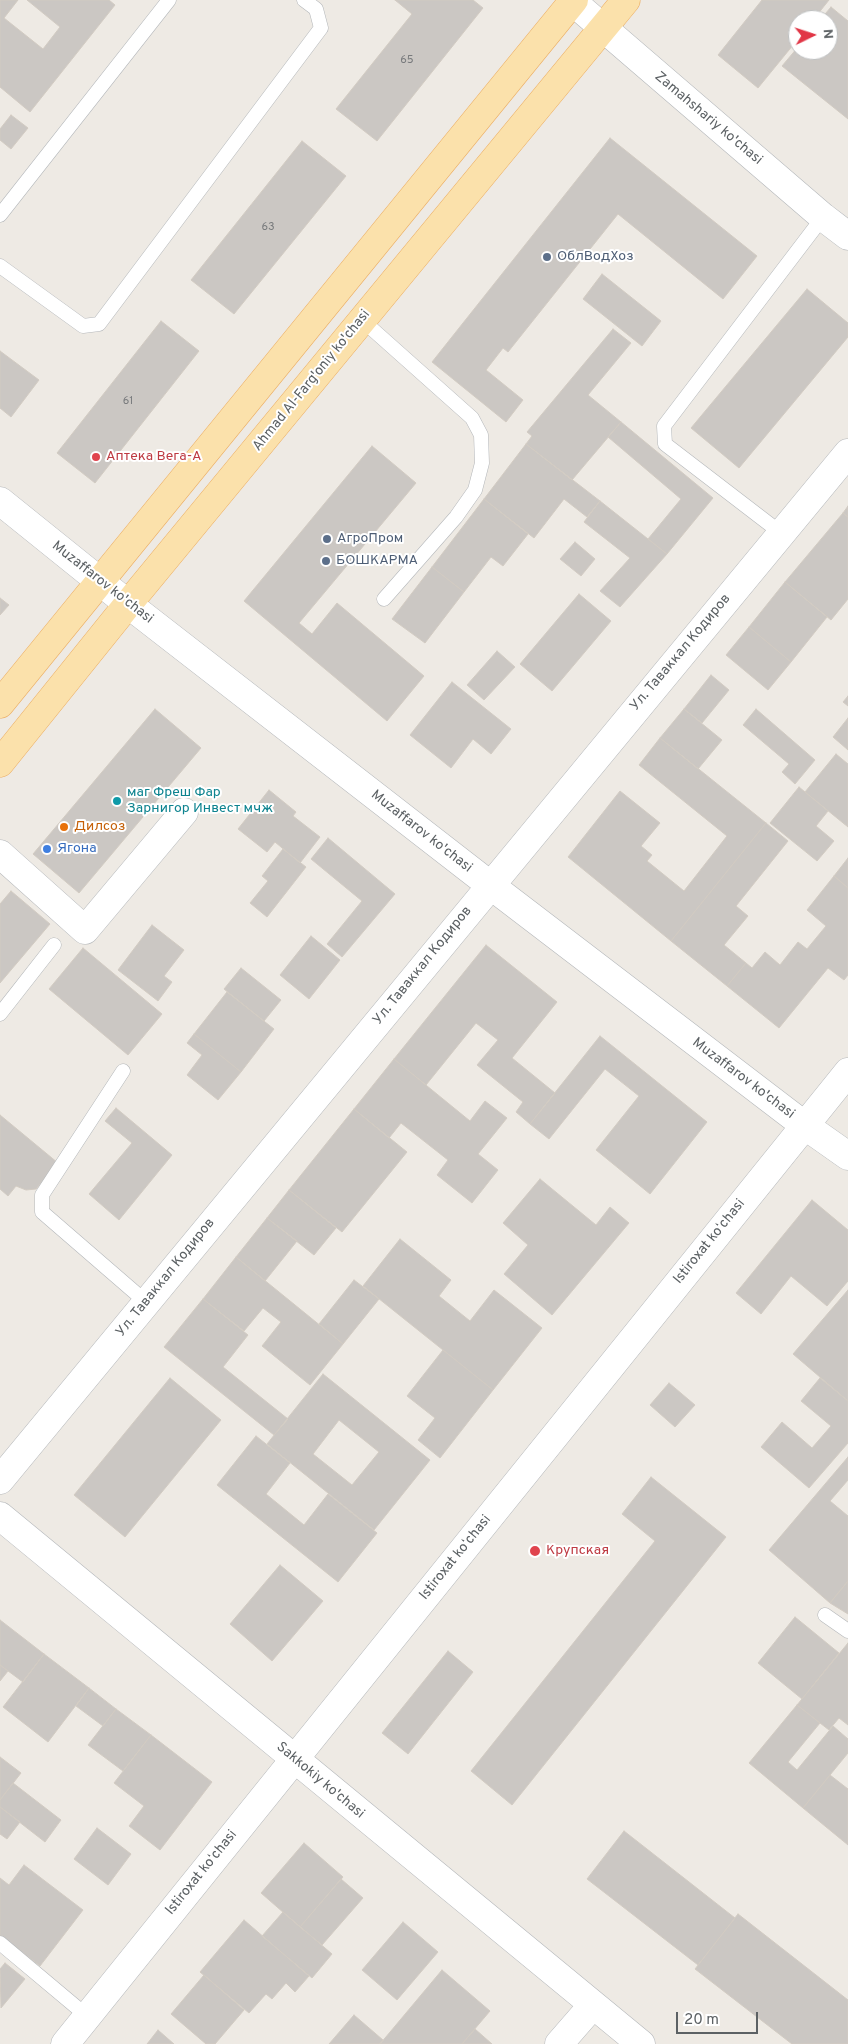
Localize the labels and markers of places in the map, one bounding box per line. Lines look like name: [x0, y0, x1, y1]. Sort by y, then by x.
place label: ОблВодХоз: [557, 249, 634, 265]
marker: ОблВодХоз: [541, 251, 553, 263]
place label: Аптека Вега-А: [106, 449, 202, 465]
marker: Аптека Вега-А: [90, 451, 102, 463]
place label: АгроПром: [337, 531, 403, 547]
marker: АгроПром: [321, 533, 333, 545]
place label: БОШКАРМА: [336, 553, 418, 569]
marker: БОШКАРМА: [320, 555, 332, 567]
place label: маг Фреш Фар Зарнигор Инвест мчж: [127, 785, 273, 818]
marker: маг Фреш Фар Зарнигор Инвест мчж: [111, 795, 123, 807]
place label: Дилсоз: [74, 819, 125, 835]
marker: Дилсоз: [58, 821, 70, 833]
place label: Ягона: [57, 841, 97, 857]
marker: Ягона: [41, 843, 53, 855]
place label: Крупская: [546, 1543, 609, 1559]
marker: Крупская: [528, 1544, 542, 1558]

